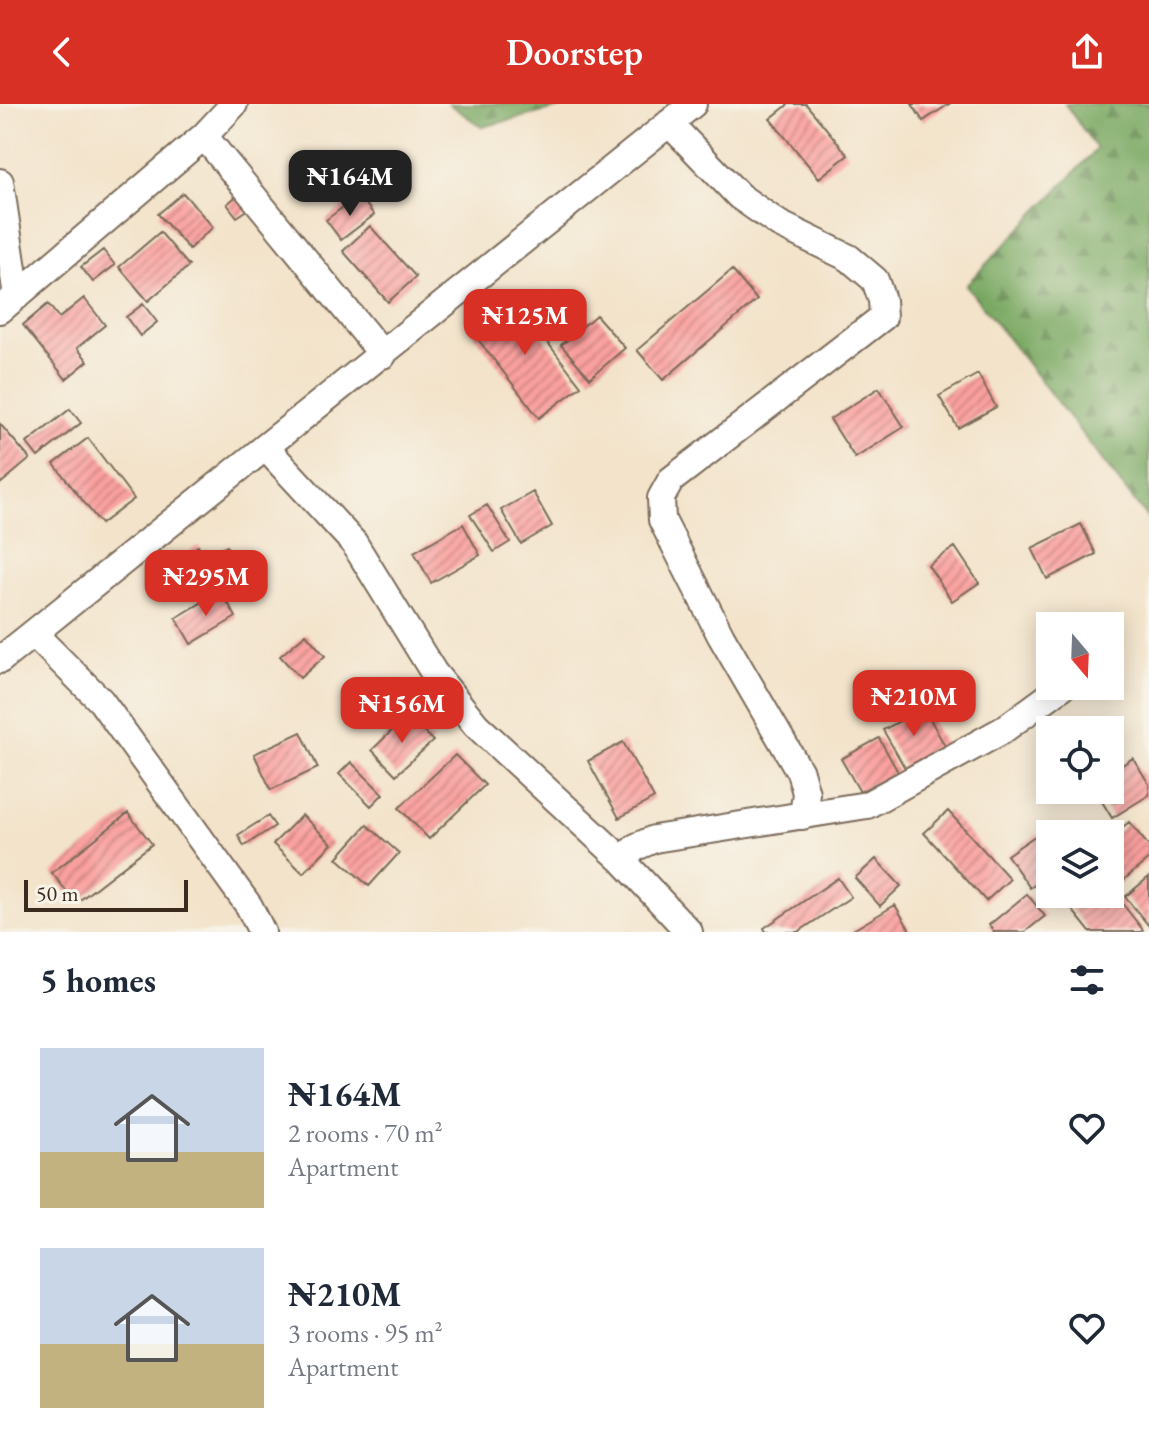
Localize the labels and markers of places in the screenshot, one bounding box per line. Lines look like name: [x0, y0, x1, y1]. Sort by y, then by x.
pin: ₦164M: [294, 150, 406, 218]
pin: ₦125M: [469, 289, 581, 357]
pin: ₦295M: [150, 550, 262, 618]
pin: ₦210M: [858, 670, 970, 738]
pin: ₦156M: [346, 677, 458, 745]

